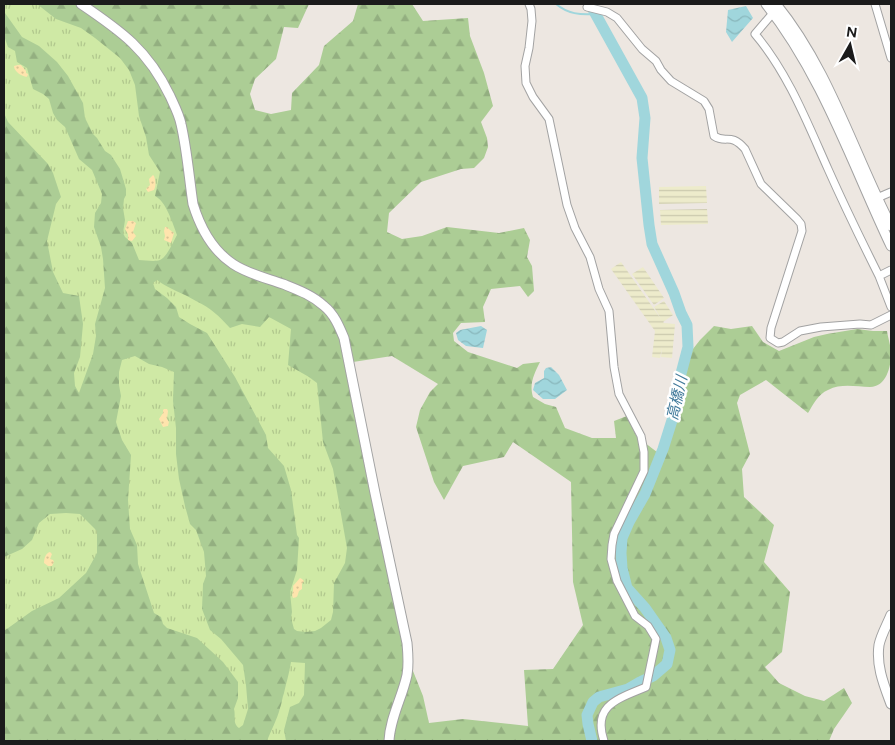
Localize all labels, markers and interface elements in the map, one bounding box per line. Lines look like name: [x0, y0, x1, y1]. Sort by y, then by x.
north arrow: [825, 20, 875, 70]
text: N: [845, 23, 858, 42]
water label: 高橋川: [663, 372, 691, 422]

